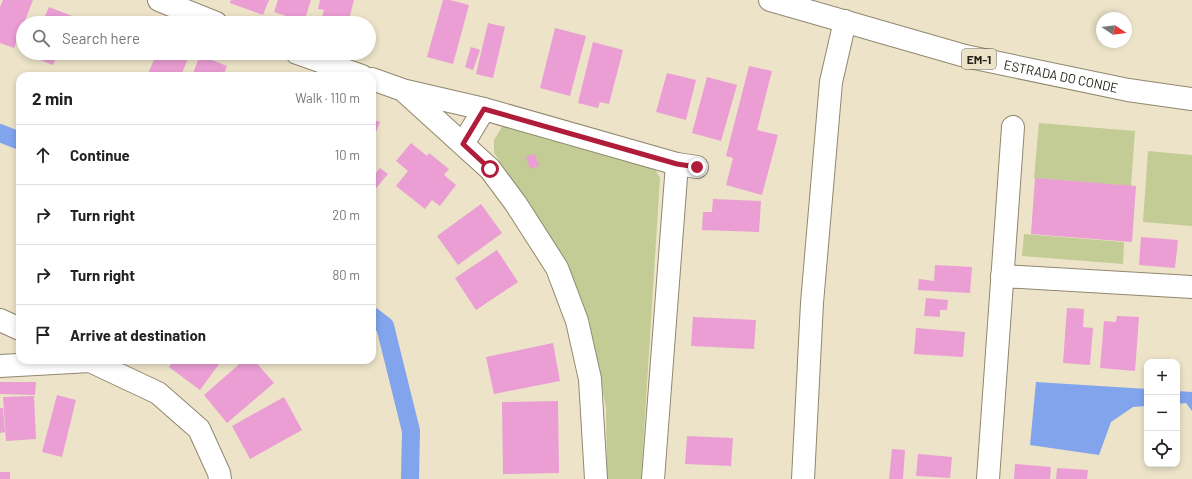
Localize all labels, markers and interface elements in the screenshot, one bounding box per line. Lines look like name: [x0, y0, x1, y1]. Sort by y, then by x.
north arrow: [1096, 12, 1132, 48]
search box: [16, 16, 376, 60]
icon: search: [30, 27, 52, 49]
text: Search here: [62, 29, 140, 47]
road number: EM-1: [962, 49, 996, 69]
street label: ESTRADA DO CONDE: [1002, 56, 1120, 96]
text: 2 min: [32, 88, 73, 108]
text: Walk · 110 m: [295, 90, 360, 106]
icon: ahead: [32, 144, 54, 166]
text: Continue: [70, 146, 130, 164]
text: 10 m: [335, 147, 360, 163]
route end: [688, 158, 706, 176]
route start: [481, 160, 499, 178]
icon: right: [32, 204, 54, 226]
text: Turn right: [70, 206, 135, 224]
text: 20 m: [332, 207, 360, 223]
icon: right: [32, 264, 54, 286]
text: Turn right: [70, 266, 135, 284]
text: 80 m: [333, 267, 360, 283]
icon: arrive: [32, 324, 54, 346]
text: Arrive at destination: [70, 326, 206, 344]
map controls: [1144, 359, 1180, 467]
button: +: [1144, 359, 1180, 395]
button: −: [1144, 395, 1180, 431]
button: locate: [1144, 431, 1180, 467]

